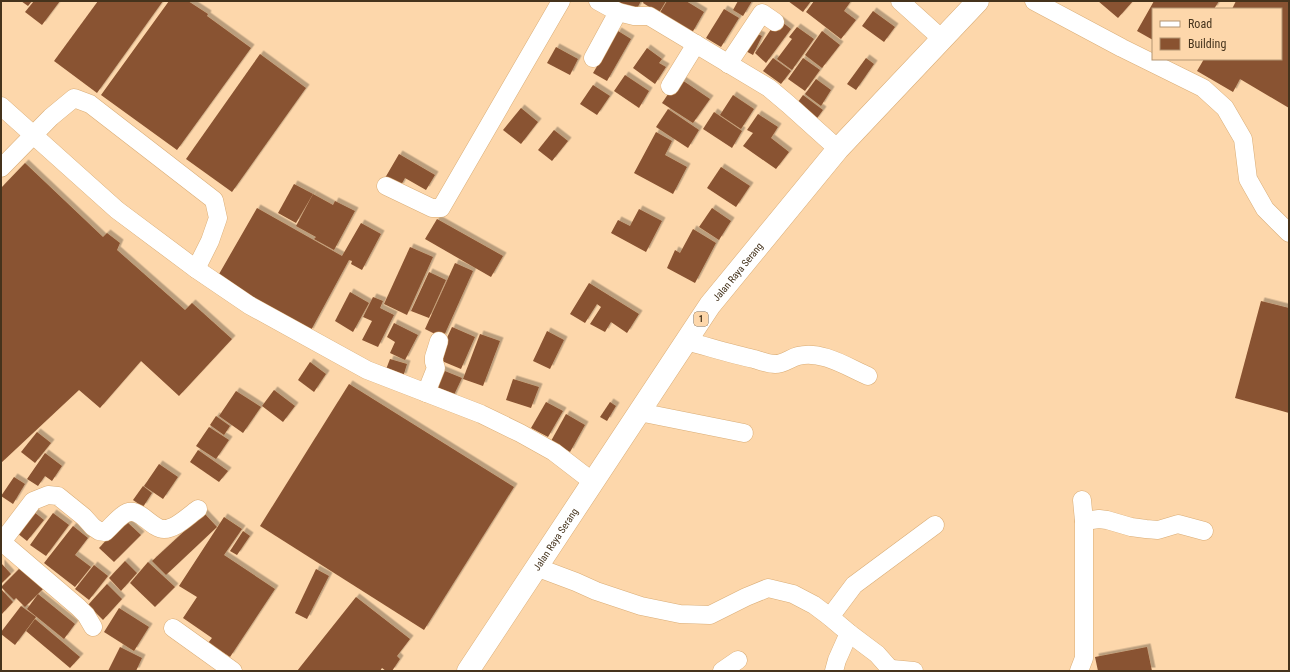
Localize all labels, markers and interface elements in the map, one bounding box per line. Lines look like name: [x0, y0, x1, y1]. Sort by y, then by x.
legend: [1152, 8, 1282, 60]
text: Road: [1188, 17, 1212, 31]
text: Building: [1188, 37, 1226, 51]
street label: Jalan Raya Serang: [711, 240, 765, 303]
road number: 1: [694, 312, 708, 326]
street label: Jalan Raya Serang: [531, 506, 580, 573]

